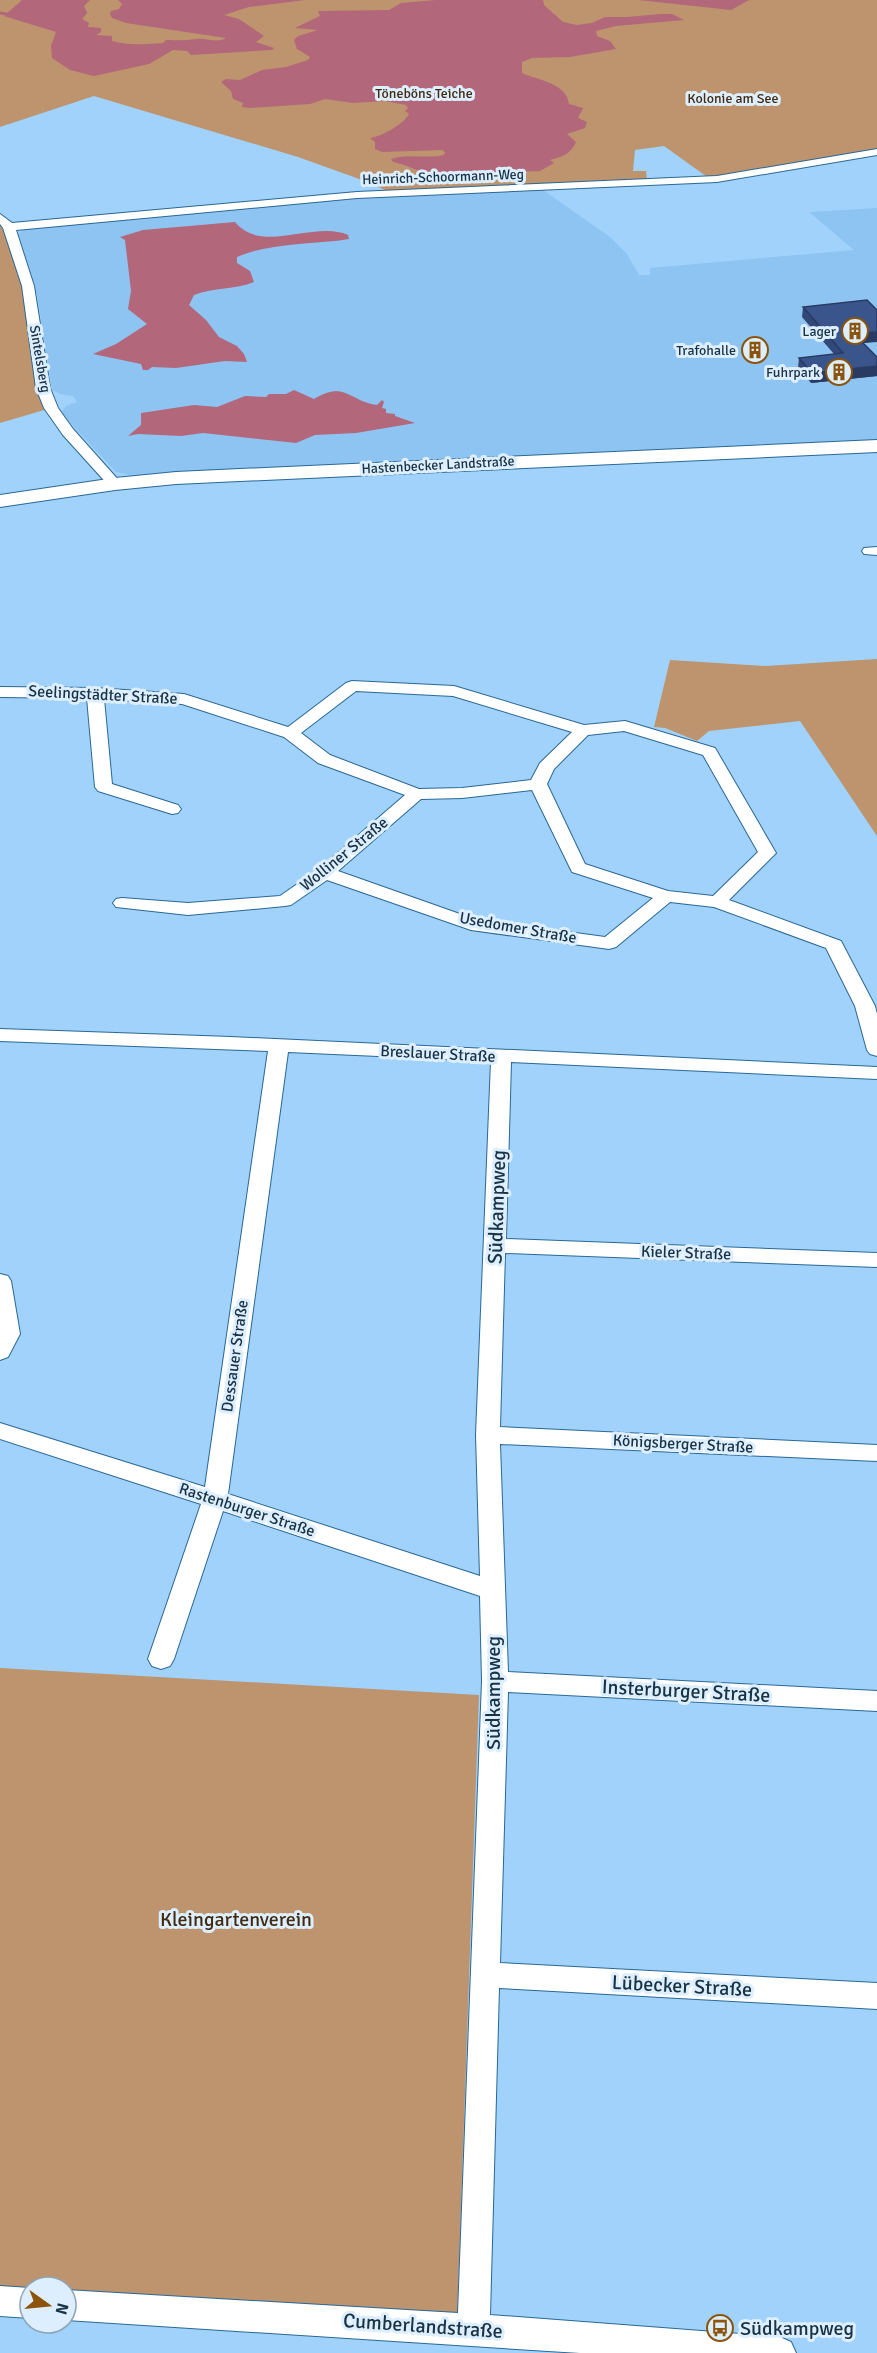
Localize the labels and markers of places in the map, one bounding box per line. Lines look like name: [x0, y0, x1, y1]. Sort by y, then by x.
building icon: Lager: [840, 316, 870, 346]
place label: Lager: [802, 323, 837, 340]
building icon: Trafohalle: [740, 335, 770, 365]
place label: Trafohalle: [676, 342, 736, 359]
building icon: Fuhrpark: [824, 357, 854, 387]
place label: Fuhrpark: [766, 364, 820, 381]
bus stop icon: Südkampweg: [705, 2313, 735, 2343]
place label: Südkampweg: [740, 2316, 854, 2341]

